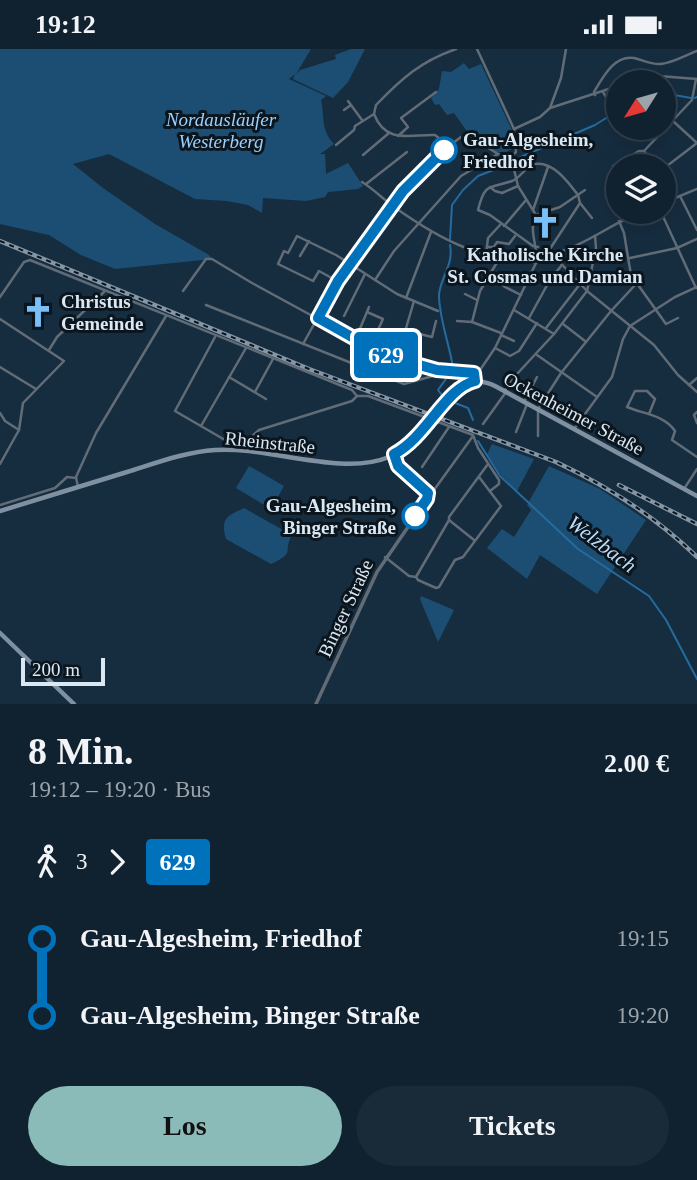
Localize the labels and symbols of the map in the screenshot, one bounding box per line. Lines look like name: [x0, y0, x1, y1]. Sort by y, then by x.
north arrow: [606, 70, 676, 140]
park label: Nordausläufer Westerberg: [165, 109, 277, 152]
place label: Gau-Algesheim, Friedhof: [463, 129, 594, 172]
marker: Gau-Algesheim, Friedhof: [431, 137, 457, 163]
church icon: Katholische Kirche St. Cosmas und Damian: [528, 206, 562, 240]
place label: Katholische Kirche St. Cosmas und Damian: [447, 244, 643, 287]
place label: Christus Gemeinde: [61, 291, 143, 334]
church icon: Christus Gemeinde: [21, 295, 55, 329]
line badge: 629: [346, 332, 426, 378]
street label: Ockenheimer Straße: [500, 368, 647, 459]
street label: Rheinstraße: [224, 427, 316, 458]
place label: Gau-Algesheim, Binger Straße: [266, 495, 396, 538]
marker: Gau-Algesheim, Binger Straße: [402, 503, 428, 529]
water label: Welzbach: [563, 510, 641, 578]
street label: Binger Straße: [314, 556, 377, 660]
scale bar: [21, 655, 105, 687]

